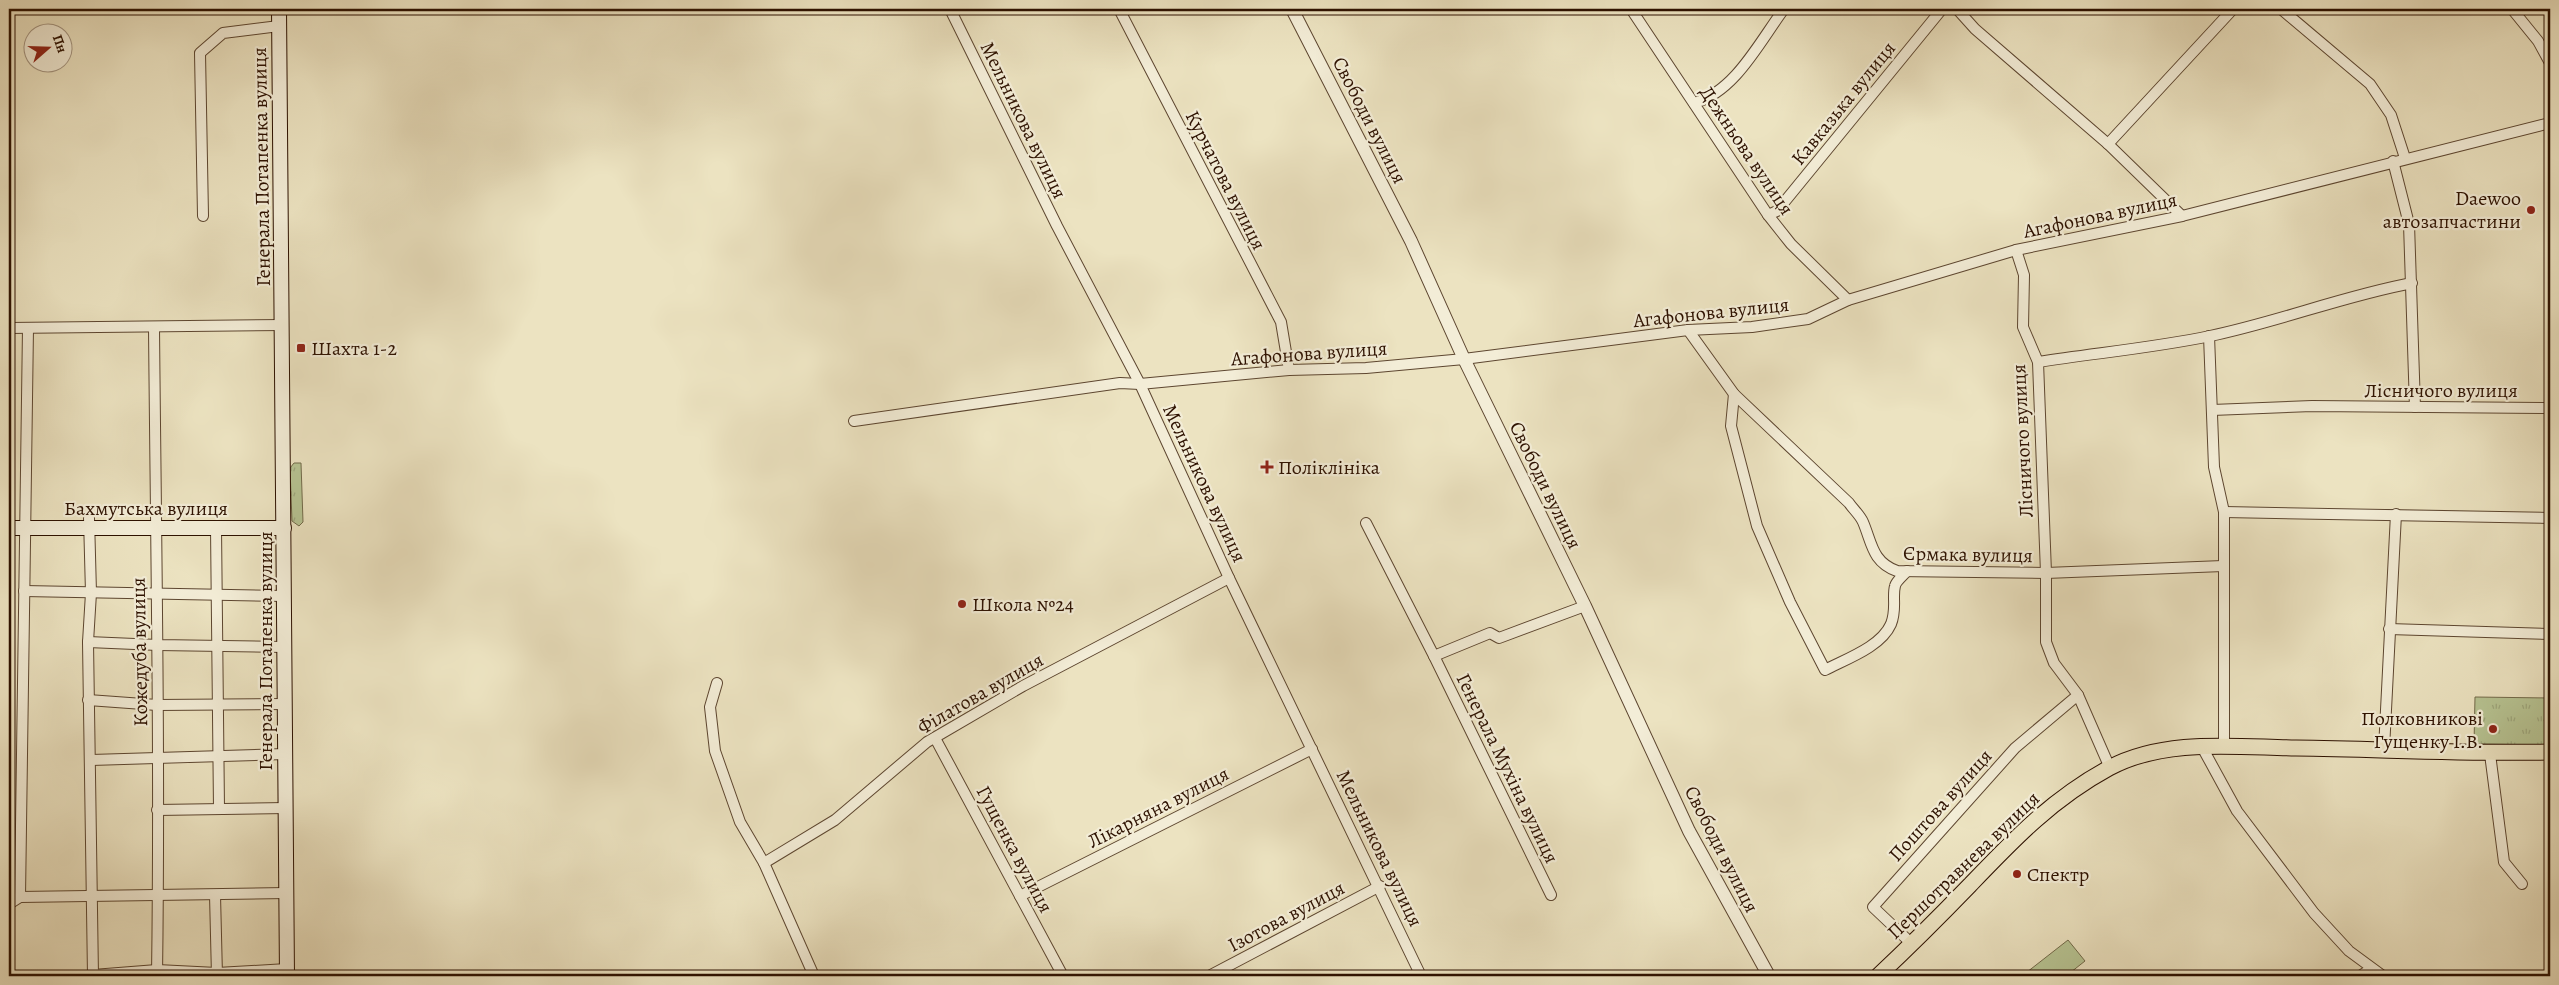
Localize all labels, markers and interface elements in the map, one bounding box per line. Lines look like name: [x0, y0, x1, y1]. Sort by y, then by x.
north arrow: [22, 22, 72, 72]
text: Пн: [48, 32, 72, 56]
street label: Кавказька вулиця: [1785, 36, 1902, 171]
street label: Мельникова вулиця: [974, 37, 1073, 203]
street label: Генерала Потапенка вулиця: [246, 47, 277, 287]
street label: Свободи вулиця: [1326, 52, 1413, 188]
street label: Дежньова вулиця: [1693, 80, 1800, 220]
street label: Курчатова вулиця: [1179, 106, 1272, 255]
place label: Daewoo автозапчастини: [2383, 185, 2521, 235]
street label: Агафонова вулиця: [2020, 186, 2179, 245]
marker: Daewoo автозапчастини: [2525, 204, 2537, 216]
street label: Агафонова вулиця: [1631, 291, 1790, 334]
place label: Шахта 1-2: [311, 335, 397, 362]
street label: Агафонова вулиця: [1229, 335, 1388, 372]
marker: Шахта 1-2: [295, 342, 307, 354]
street label: Лісничого вулиця: [2005, 364, 2040, 518]
street label: Лісничого вулиця: [2364, 377, 2518, 404]
street label: Мельникова вулиця: [1156, 400, 1253, 567]
street label: Свободи вулиця: [1503, 417, 1588, 554]
place label: Поліклініка: [1278, 454, 1381, 481]
marker: Поліклініка: [1260, 460, 1274, 474]
street label: Бахмутська вулиця: [64, 495, 228, 522]
street label: Генерала Потапенка вулиця: [252, 531, 279, 771]
street label: Єрмака вулиця: [1903, 540, 2033, 569]
street label: Кожедуба вулиця: [125, 577, 154, 727]
place label: Школа №24: [972, 591, 1074, 618]
marker: Школа №24: [956, 598, 968, 610]
street label: Філатова вулиця: [912, 646, 1048, 741]
street label: Генерала Мухіна вулиця: [1450, 669, 1565, 868]
place label: Полковникові Гущенку І.В.: [2361, 705, 2483, 755]
marker: Полковникові Гущенку І.В.: [2487, 723, 2499, 735]
street label: Поштова вулиця: [1883, 743, 1998, 867]
street label: Лікарняна вулиця: [1083, 760, 1234, 855]
street label: Мельникова вулиця: [1330, 765, 1429, 931]
street label: Гущенка вулиця: [970, 781, 1059, 918]
street label: Свободи вулиця: [1678, 781, 1765, 917]
street label: Першотравнева вулиця: [1881, 785, 2046, 945]
place label: Спектр: [2027, 861, 2089, 888]
marker: Спектр: [2011, 868, 2023, 880]
street label: Ізотова вулиця: [1223, 874, 1349, 959]

